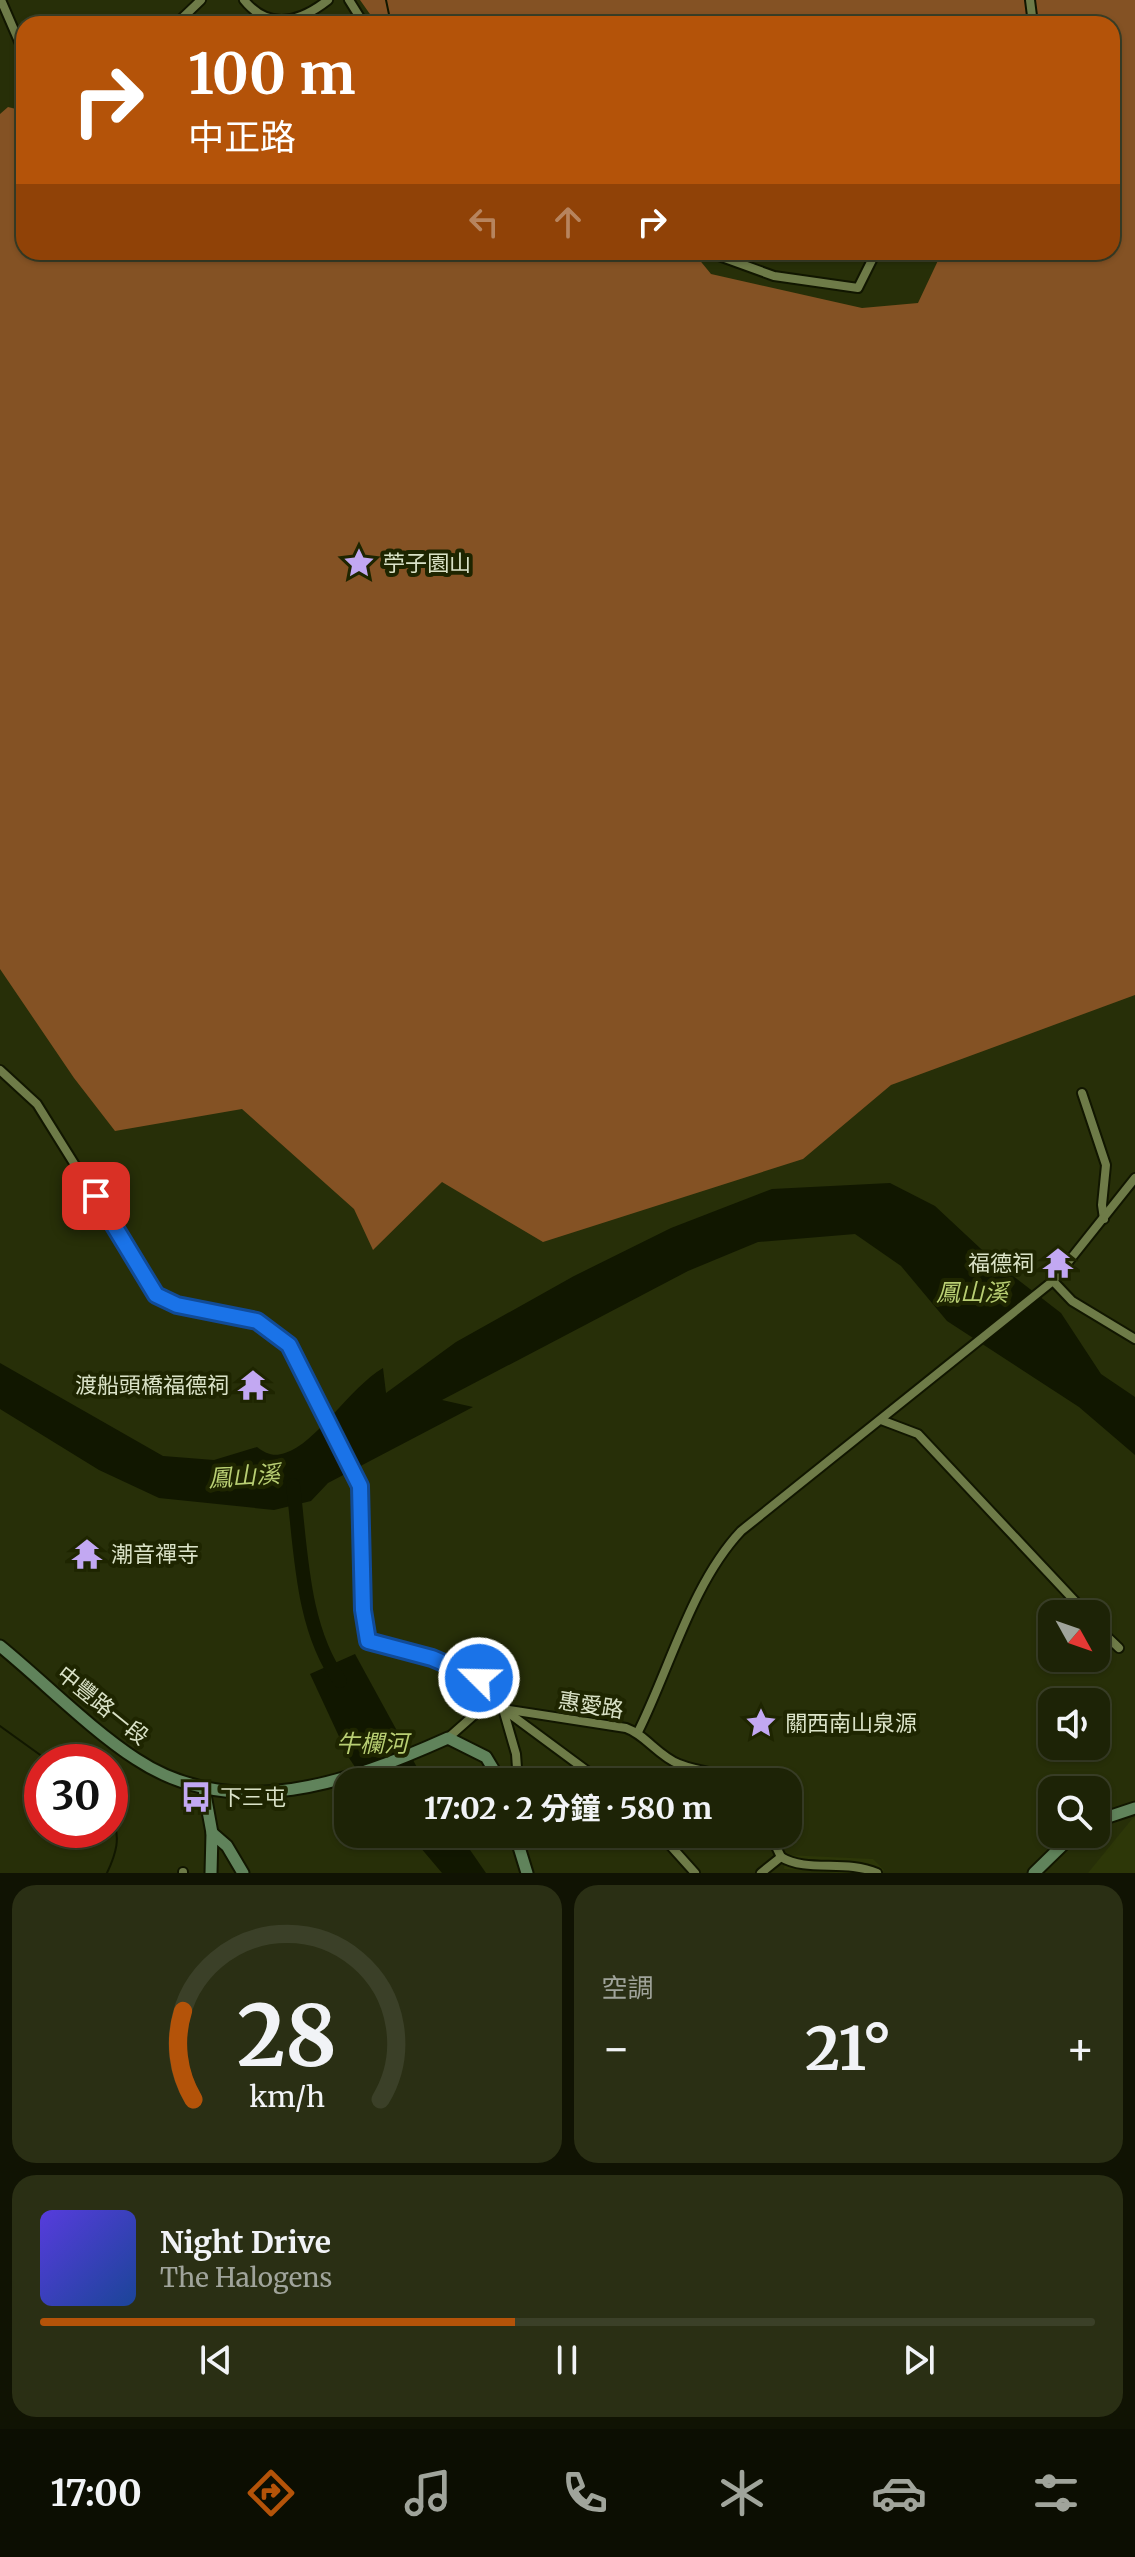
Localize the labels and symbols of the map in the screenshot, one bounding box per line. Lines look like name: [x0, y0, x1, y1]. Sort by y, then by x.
place icon: 苧子園山: [342, 546, 376, 580]
place label: 苧子園山: [383, 549, 471, 577]
pin: [62, 1162, 130, 1230]
temple icon: 福德祠: [1041, 1246, 1075, 1280]
place label: 福德祠: [968, 1249, 1034, 1277]
water label: 鳳山溪: [936, 1277, 1011, 1308]
temple icon: 渡船頭橋福德祠: [236, 1368, 270, 1402]
place label: 渡船頭橋福德祠: [75, 1371, 229, 1399]
water label: 鳳山溪: [207, 1458, 284, 1494]
temple icon: 潮音禪寺: [70, 1537, 104, 1571]
place label: 潮音禪寺: [111, 1540, 199, 1568]
north arrow: [1038, 1600, 1110, 1672]
position arrow: [437, 1636, 521, 1720]
street label: 中豐路一段: [51, 1660, 155, 1750]
street label: 惠愛路: [556, 1686, 626, 1724]
place icon: 關西南山泉源: [744, 1706, 778, 1740]
place label: 關西南山泉源: [785, 1709, 917, 1737]
water label: 牛欄河: [336, 1728, 412, 1759]
speed limit sign: 30: [24, 1744, 128, 1848]
bus stop icon: 下三屯: [179, 1780, 213, 1814]
place label: 下三屯: [220, 1783, 286, 1811]

